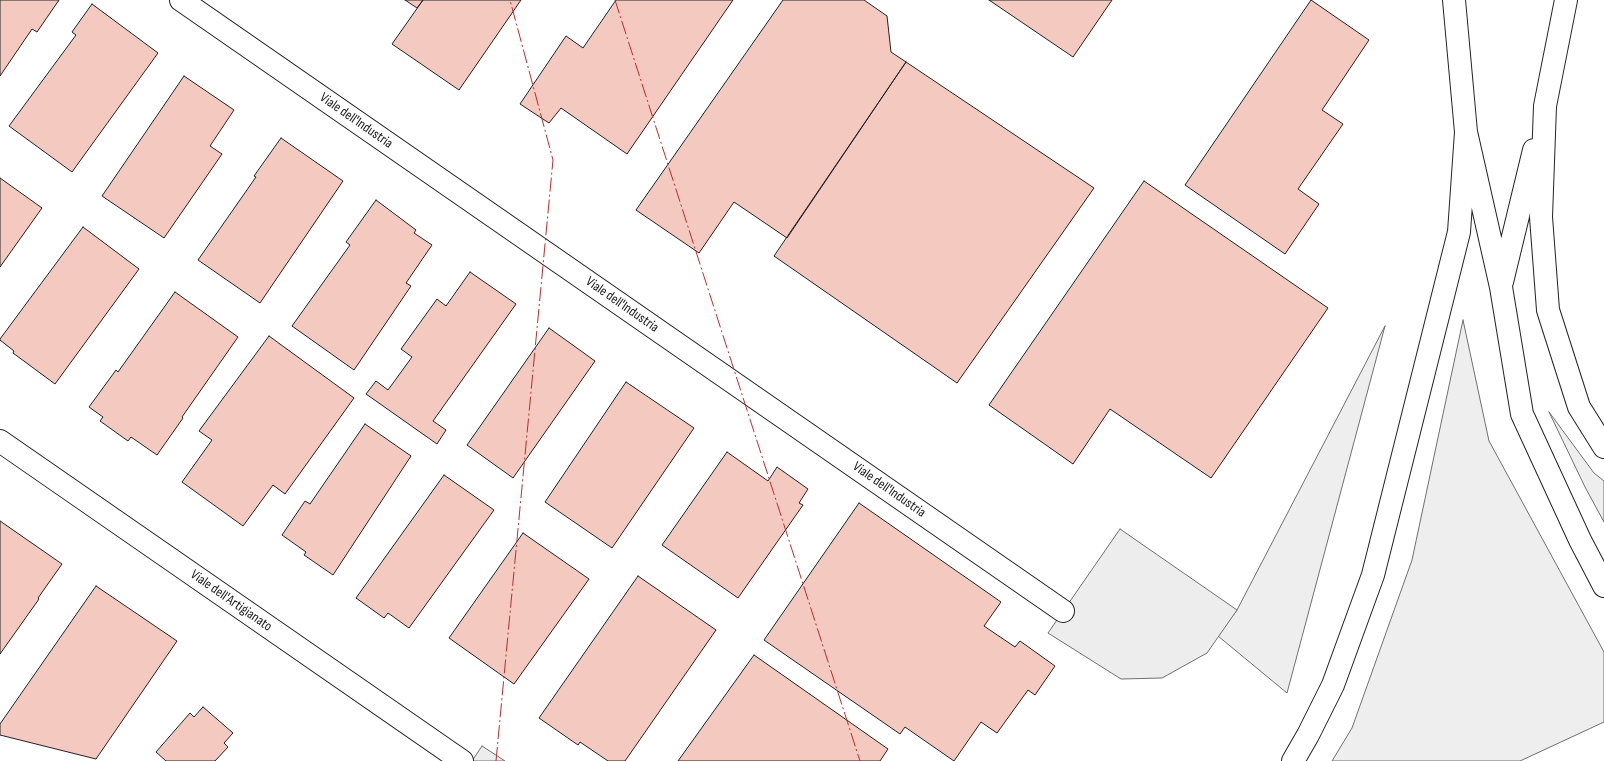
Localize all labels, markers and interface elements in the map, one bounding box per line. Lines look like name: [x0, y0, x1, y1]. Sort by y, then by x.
street label: Viale dell'Industria: [316, 90, 396, 152]
street label: Viale dell'Industria: [582, 274, 662, 336]
street label: Viale dell'Industria: [849, 459, 929, 521]
street label: Viale dell'Artigianato: [187, 567, 275, 635]

